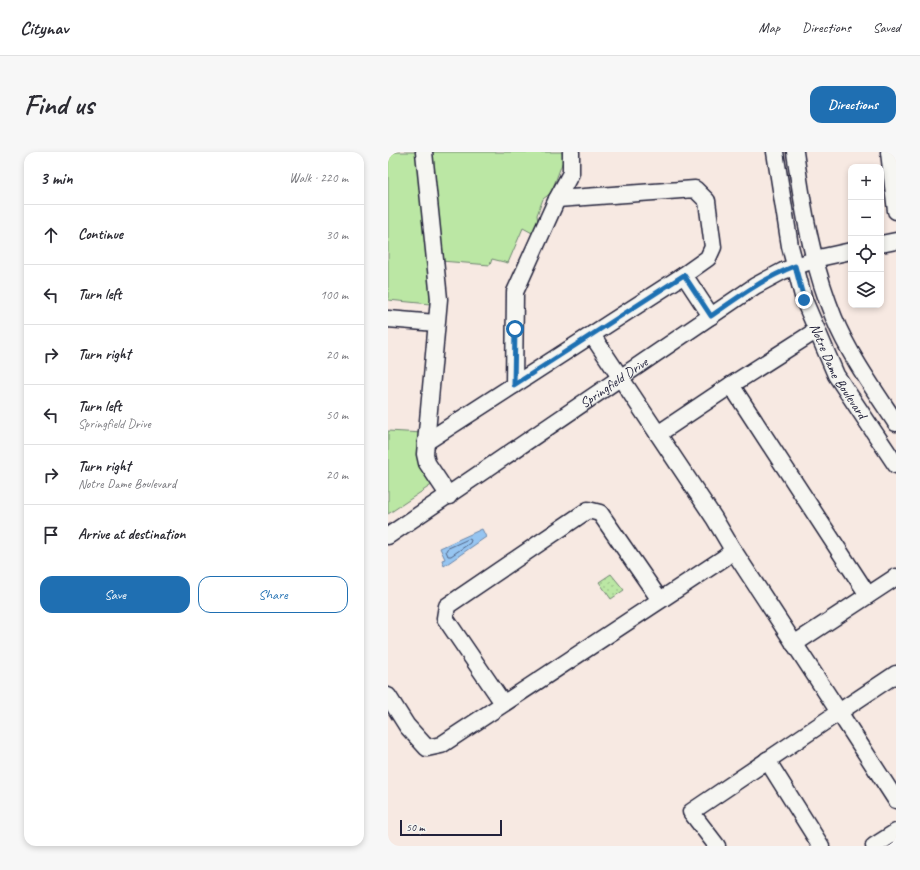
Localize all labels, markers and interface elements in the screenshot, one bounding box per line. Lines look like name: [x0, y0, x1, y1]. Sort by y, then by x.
text: Citynav: [20, 16, 68, 40]
text: Map: [759, 19, 780, 36]
text: Directions: [802, 19, 851, 36]
text: Saved: [873, 19, 900, 36]
button: Directions: [810, 86, 896, 123]
text: Find us: [24, 87, 94, 122]
map controls: [848, 164, 884, 308]
button: +: [848, 164, 884, 200]
text: 3 min: [40, 168, 73, 189]
text: Walk · 220 m: [289, 170, 348, 186]
button: −: [848, 200, 884, 236]
icon: ahead: [40, 224, 62, 246]
text: Continue: [78, 225, 123, 244]
text: 30 m: [326, 227, 348, 243]
button: locate: [848, 236, 884, 272]
button: layers: [848, 272, 884, 308]
icon: left: [40, 284, 62, 306]
text: Turn left: [78, 285, 121, 304]
text: 100 m: [320, 287, 348, 303]
route end: [795, 291, 813, 309]
route start: [506, 320, 524, 338]
street label: Notre Dame Boulevard: [806, 321, 872, 424]
icon: right: [40, 344, 62, 366]
text: Turn right: [78, 345, 131, 364]
text: 20 m: [326, 347, 348, 363]
street label: Springfield Drive: [576, 352, 652, 411]
text: Turn left: [78, 397, 121, 416]
icon: left: [40, 404, 62, 426]
text: 50 m: [326, 407, 348, 423]
text: Springfield Drive: [78, 416, 151, 432]
text: Turn right: [78, 457, 131, 476]
icon: right: [40, 464, 62, 486]
text: 20 m: [326, 467, 348, 483]
text: Notre Dame Boulevard: [78, 476, 176, 492]
icon: arrive: [40, 524, 62, 546]
text: Arrive at destination: [78, 525, 185, 544]
button: Save: [40, 576, 190, 613]
button: Share: [198, 576, 348, 613]
scale bar: [400, 818, 502, 837]
text: 50 m: [406, 820, 425, 834]

